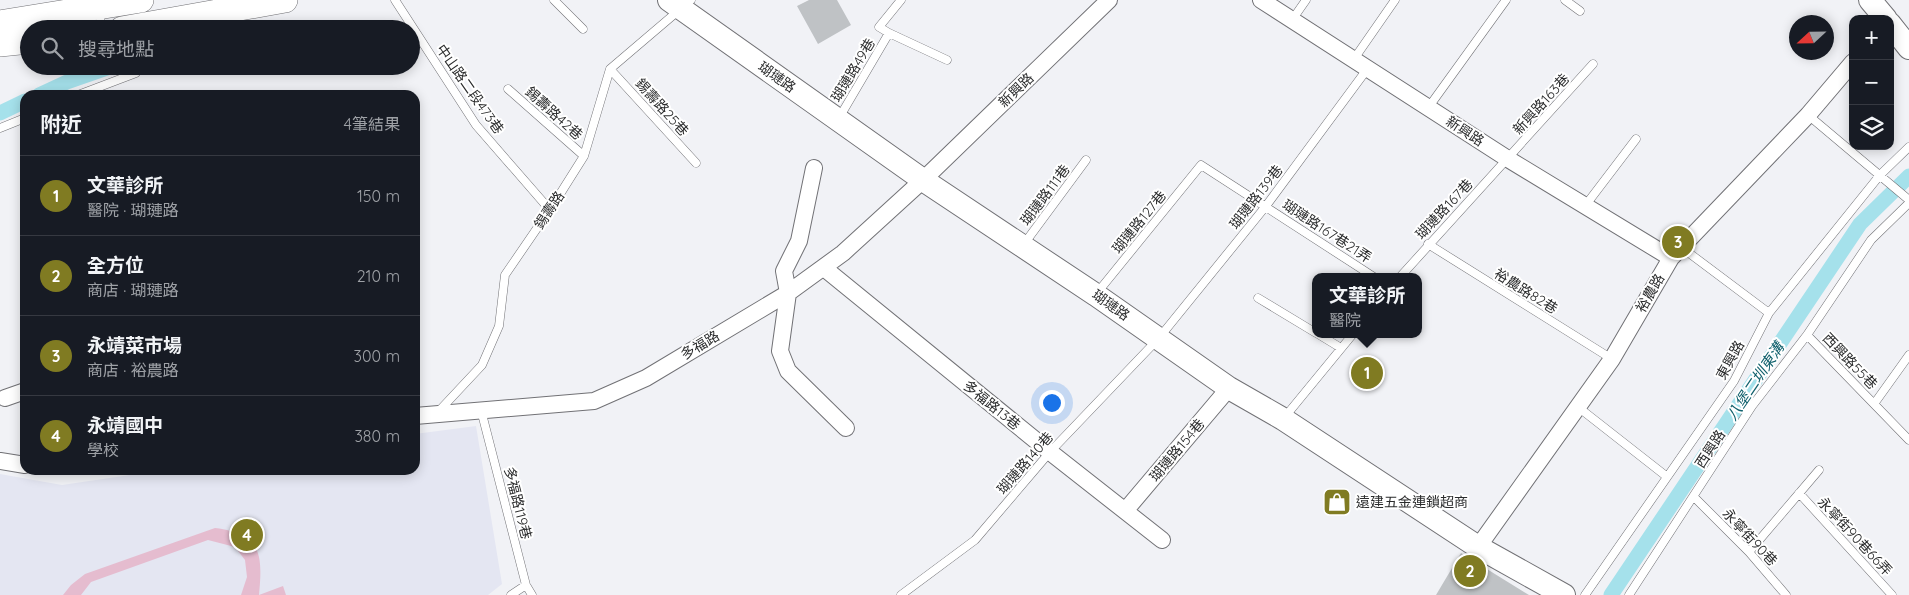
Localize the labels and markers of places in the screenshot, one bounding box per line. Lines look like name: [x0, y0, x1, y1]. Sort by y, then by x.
pin: 3: [1662, 223, 1694, 261]
pin: 1: [1351, 354, 1383, 392]
shop icon: 遠建五金連鎖超商: [1322, 487, 1352, 517]
place label: 遠建五金連鎖超商: [1356, 493, 1468, 511]
pin: 4: [231, 516, 263, 554]
pin: 2: [1454, 552, 1486, 590]

